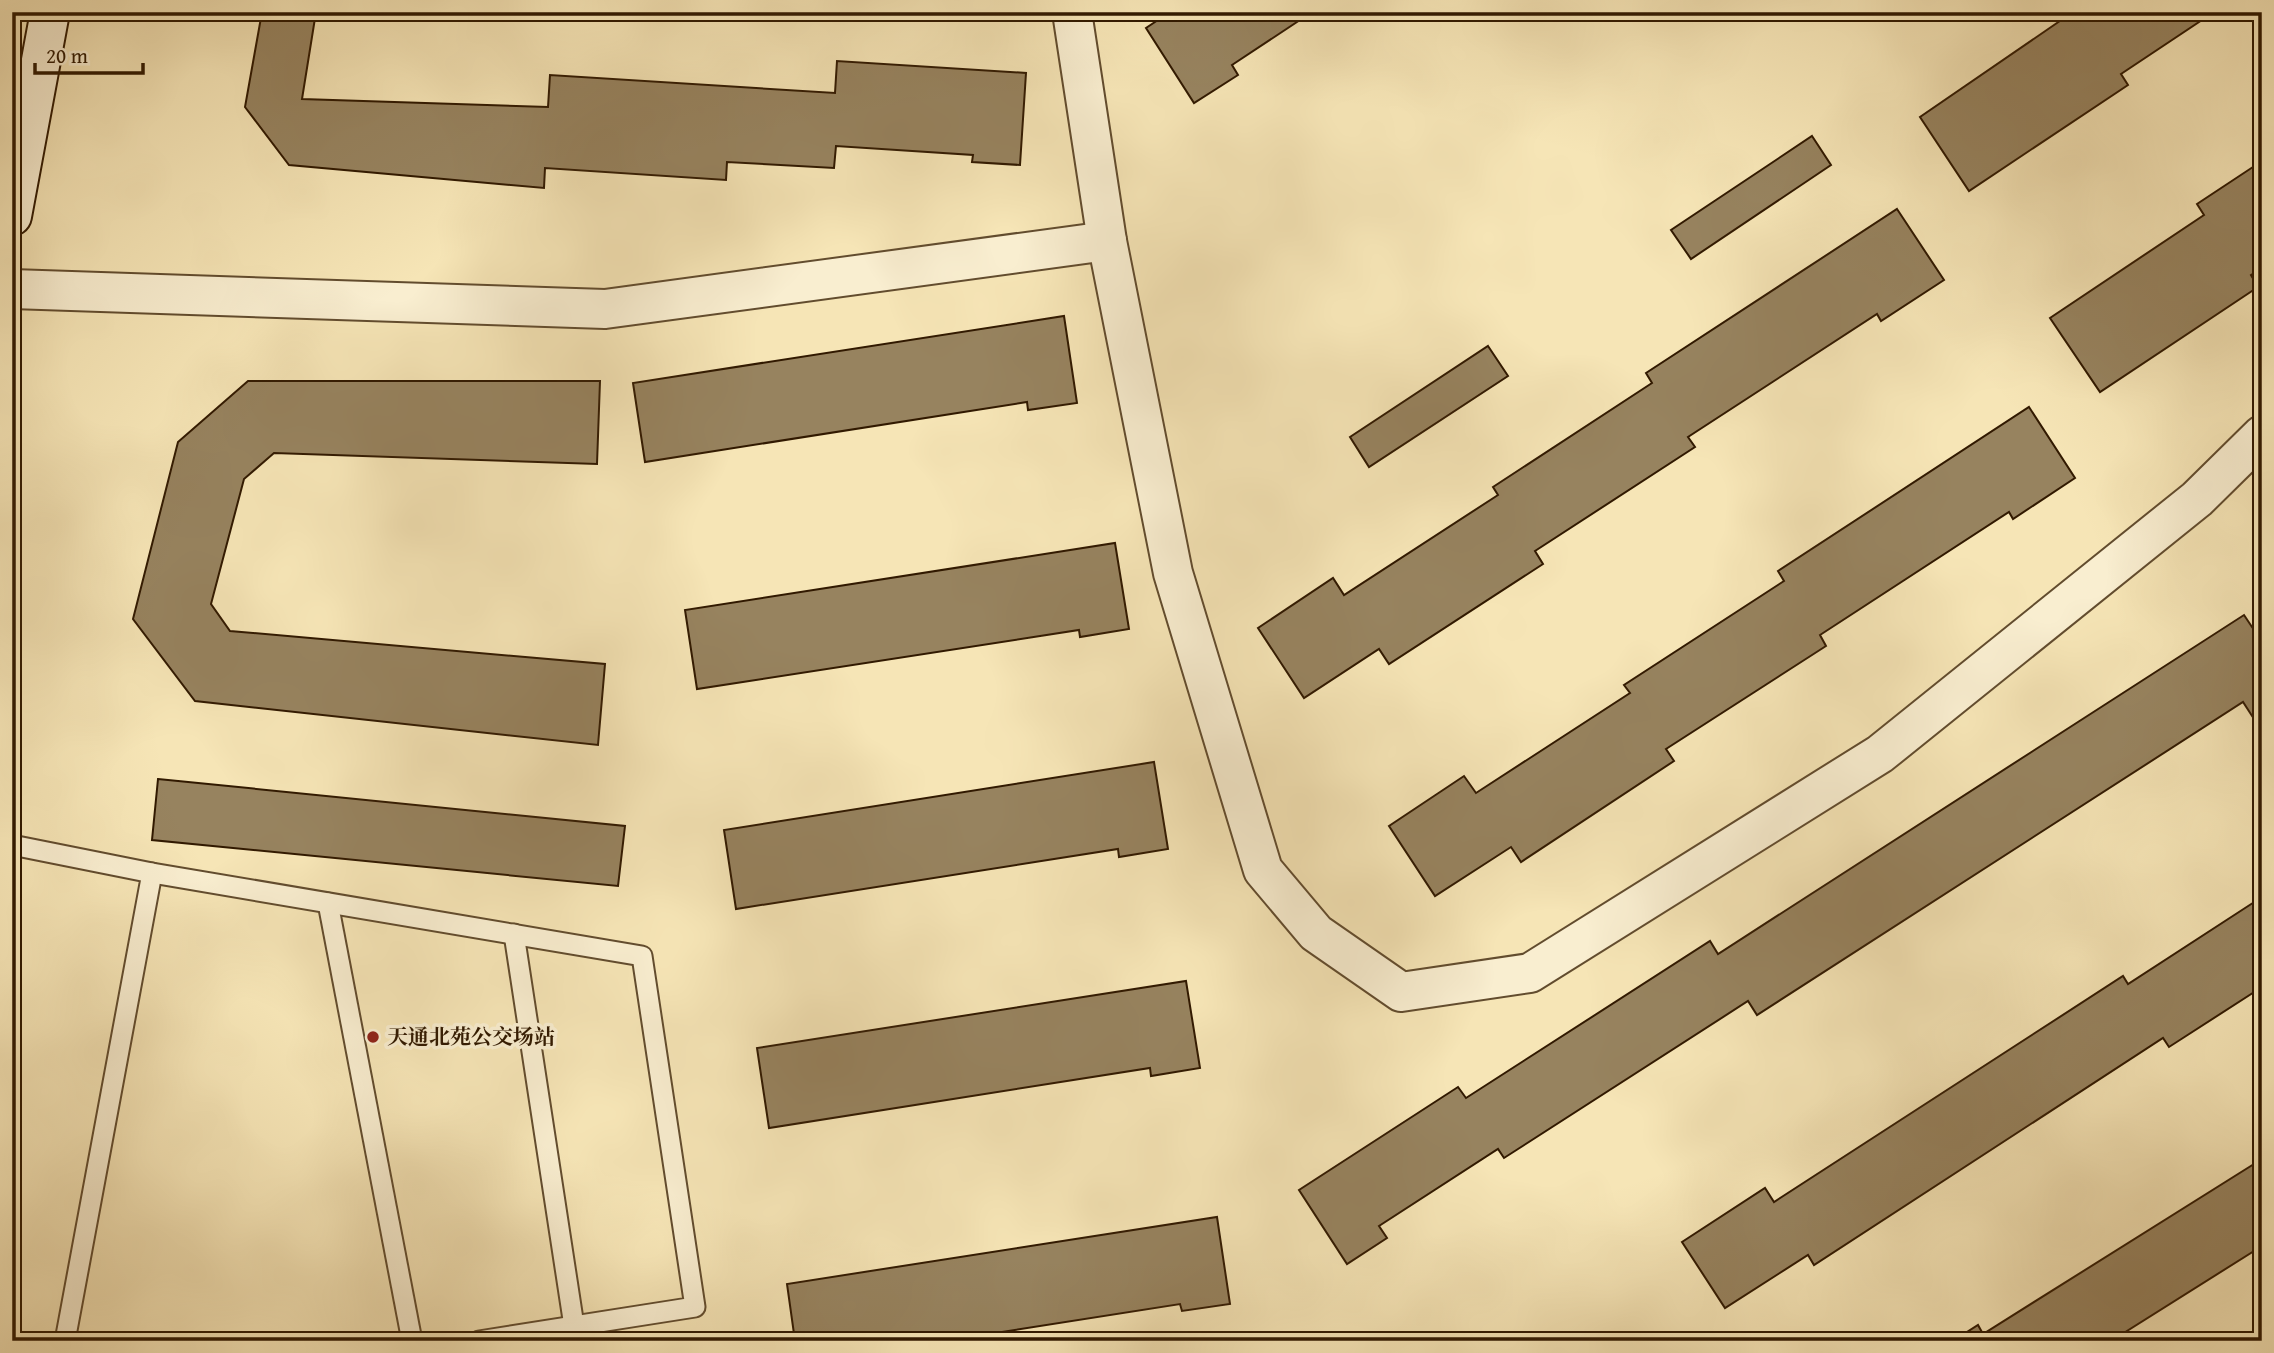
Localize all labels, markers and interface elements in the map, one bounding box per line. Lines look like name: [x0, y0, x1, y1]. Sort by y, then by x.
scale bar: [35, 32, 144, 76]
text: 20 m: [46, 40, 88, 71]
place label: 天通北苑公交场站: [387, 1021, 555, 1052]
marker: 天通北苑公交场站: [365, 1029, 381, 1045]

